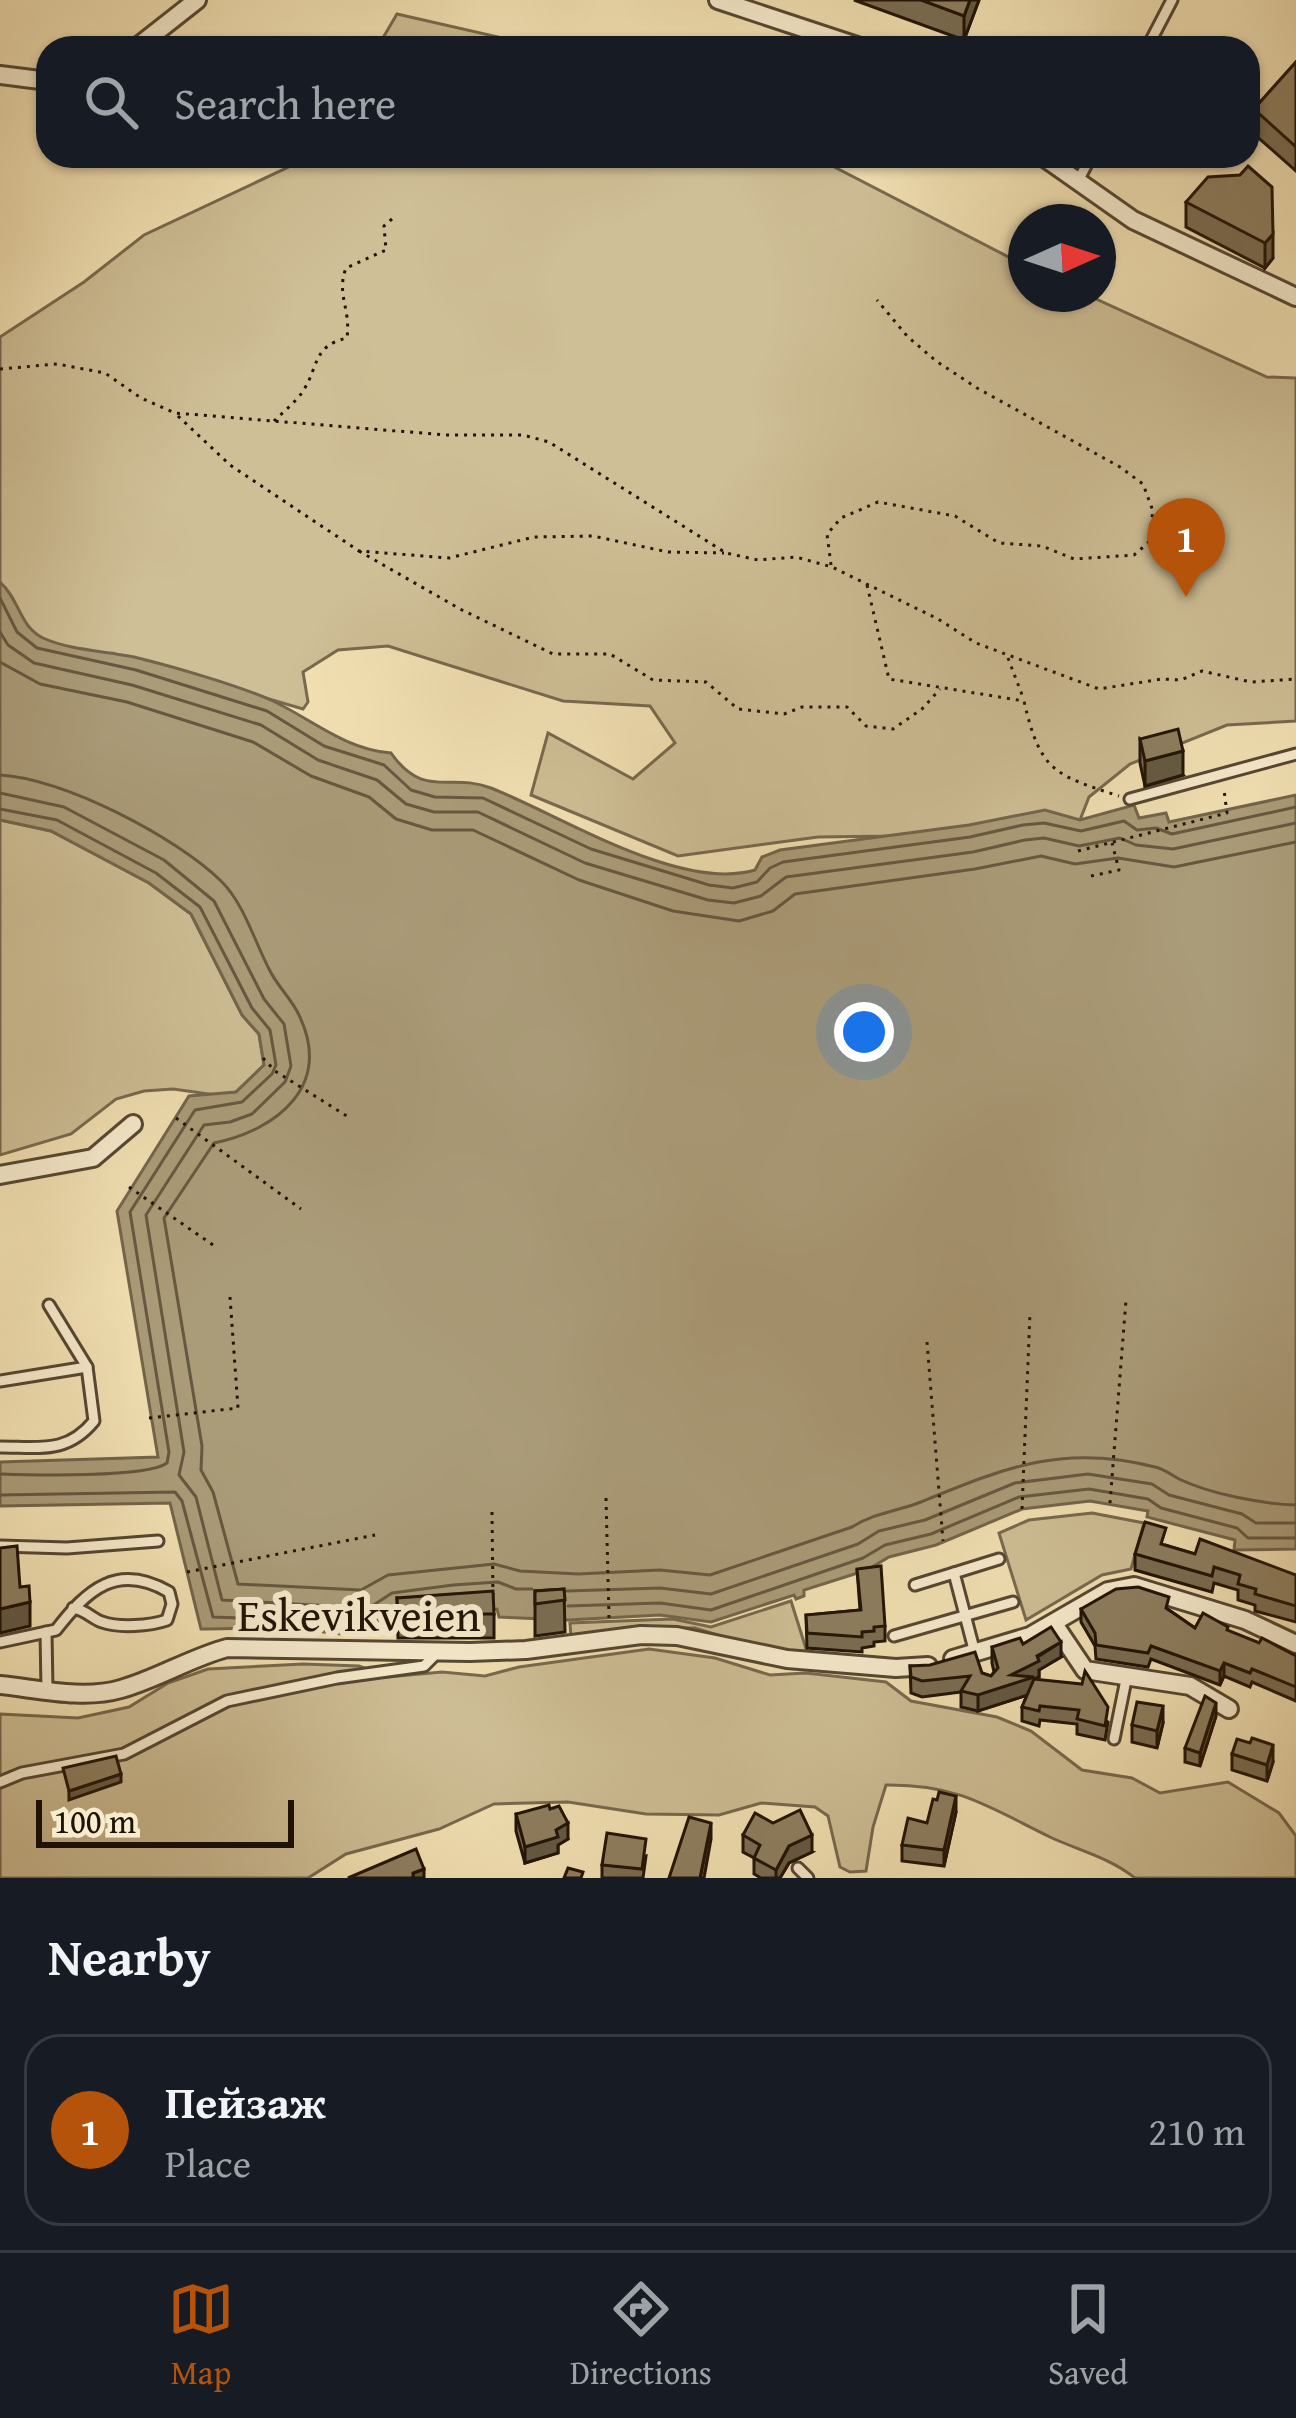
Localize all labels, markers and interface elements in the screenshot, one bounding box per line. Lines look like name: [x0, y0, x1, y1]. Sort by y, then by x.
search box: [36, 36, 1260, 168]
icon: search: [78, 69, 144, 135]
text: Search here: [174, 70, 396, 135]
north arrow: [1008, 204, 1116, 312]
pin: 1: [1147, 498, 1225, 597]
your location: [834, 1002, 894, 1062]
street label: Eskevikveien: [237, 1582, 481, 1647]
scale bar: [36, 1794, 294, 1847]
text: 100 m: [54, 1797, 136, 1845]
text: Nearby: [48, 1919, 211, 1994]
text: Пейзаж: [165, 2069, 326, 2134]
text: 1: [80, 2102, 100, 2159]
text: 210 m: [1148, 2102, 1245, 2159]
text: Place: [165, 2134, 251, 2191]
tab: Map: [168, 2276, 234, 2396]
tab: Directions: [570, 2276, 712, 2396]
tab: Saved: [1048, 2276, 1128, 2396]

